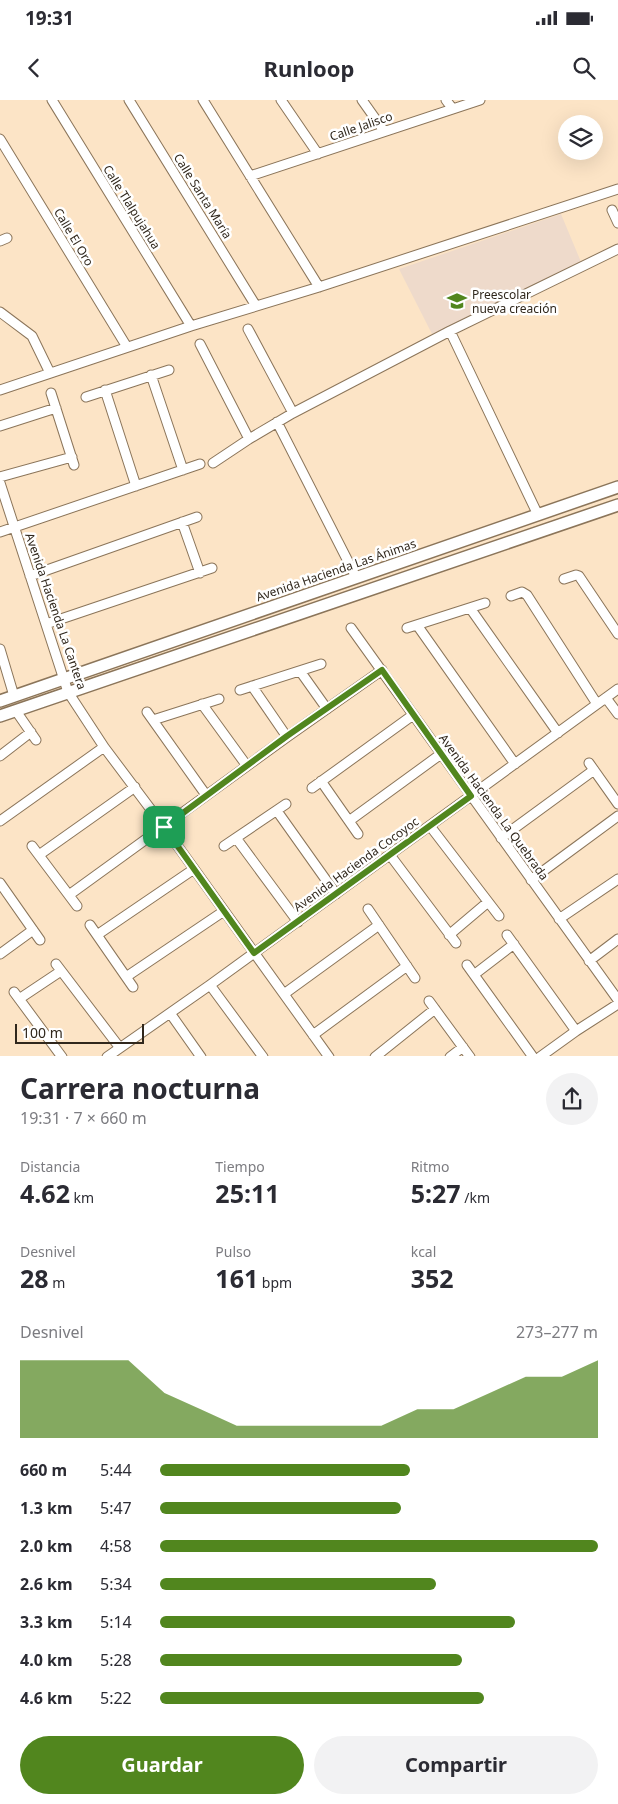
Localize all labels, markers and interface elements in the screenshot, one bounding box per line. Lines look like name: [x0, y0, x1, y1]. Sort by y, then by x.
text: 19:31: [25, 5, 74, 31]
text: Runloop: [264, 53, 355, 83]
icon: back: [20, 54, 48, 82]
icon: search: [570, 54, 598, 82]
street label: Calle Jalisco: [327, 107, 395, 145]
map controls: [558, 115, 603, 160]
button: layers: [558, 115, 603, 160]
street label: Calle Santa María: [170, 150, 236, 242]
street label: Calle Tlalpujahua: [99, 162, 165, 252]
street label: Calle El Oro: [50, 205, 98, 269]
place label: Preescolar nueva creación: [472, 286, 557, 317]
school or university icon: Preescolar nueva creación: [446, 290, 468, 312]
street label: Avenida Hacienda La Cantera: [21, 530, 91, 692]
street label: Avenida Hacienda Las Ánimas: [254, 535, 418, 605]
street label: Avenida Hacienda La Quebrada: [435, 730, 553, 884]
pin: [143, 806, 185, 848]
icon: arrive: [150, 813, 178, 841]
street label: Avenida Hacienda Cocoyoc: [290, 813, 422, 915]
scale bar: [15, 1022, 144, 1045]
text: 100 m: [22, 1023, 63, 1042]
text: Carrera nocturna: [20, 1069, 260, 1107]
button: share: [546, 1073, 598, 1125]
text: 19:31 · 7 × 660 m: [20, 1107, 147, 1129]
text: Distancia: [20, 1157, 80, 1176]
text: Tiempo: [215, 1157, 265, 1176]
text: Ritmo: [411, 1157, 450, 1176]
text: 4.62: [20, 1176, 70, 1210]
text: 25:11: [215, 1176, 280, 1210]
text: 5:27: [411, 1176, 461, 1210]
text: km: [70, 1188, 94, 1207]
text: /km: [461, 1188, 490, 1207]
text: Desnivel: [20, 1242, 76, 1261]
text: Pulso: [215, 1242, 251, 1261]
text: kcal: [411, 1242, 436, 1261]
text: 28: [20, 1261, 49, 1295]
text: 161: [215, 1261, 258, 1295]
text: 352: [411, 1261, 454, 1295]
text: m: [49, 1273, 65, 1292]
text: bpm: [258, 1273, 292, 1292]
text: Desnivel: [20, 1321, 84, 1343]
text: 273–277 m: [516, 1321, 598, 1343]
text: 660 m: [20, 1459, 67, 1481]
text: 5:44: [100, 1459, 132, 1481]
text: 1.3 km: [20, 1497, 72, 1519]
text: 5:47: [100, 1497, 132, 1519]
text: 2.0 km: [20, 1535, 72, 1557]
text: 4:58: [100, 1535, 132, 1557]
text: 2.6 km: [20, 1573, 72, 1595]
text: 5:34: [100, 1573, 132, 1595]
text: 3.3 km: [20, 1611, 72, 1633]
text: 5:14: [100, 1611, 132, 1633]
text: 4.0 km: [20, 1649, 72, 1671]
text: 5:28: [100, 1649, 132, 1671]
text: 4.6 km: [20, 1687, 72, 1709]
text: 5:22: [100, 1687, 132, 1709]
button: Guardar: [20, 1736, 304, 1794]
button: Compartir: [314, 1736, 598, 1794]

